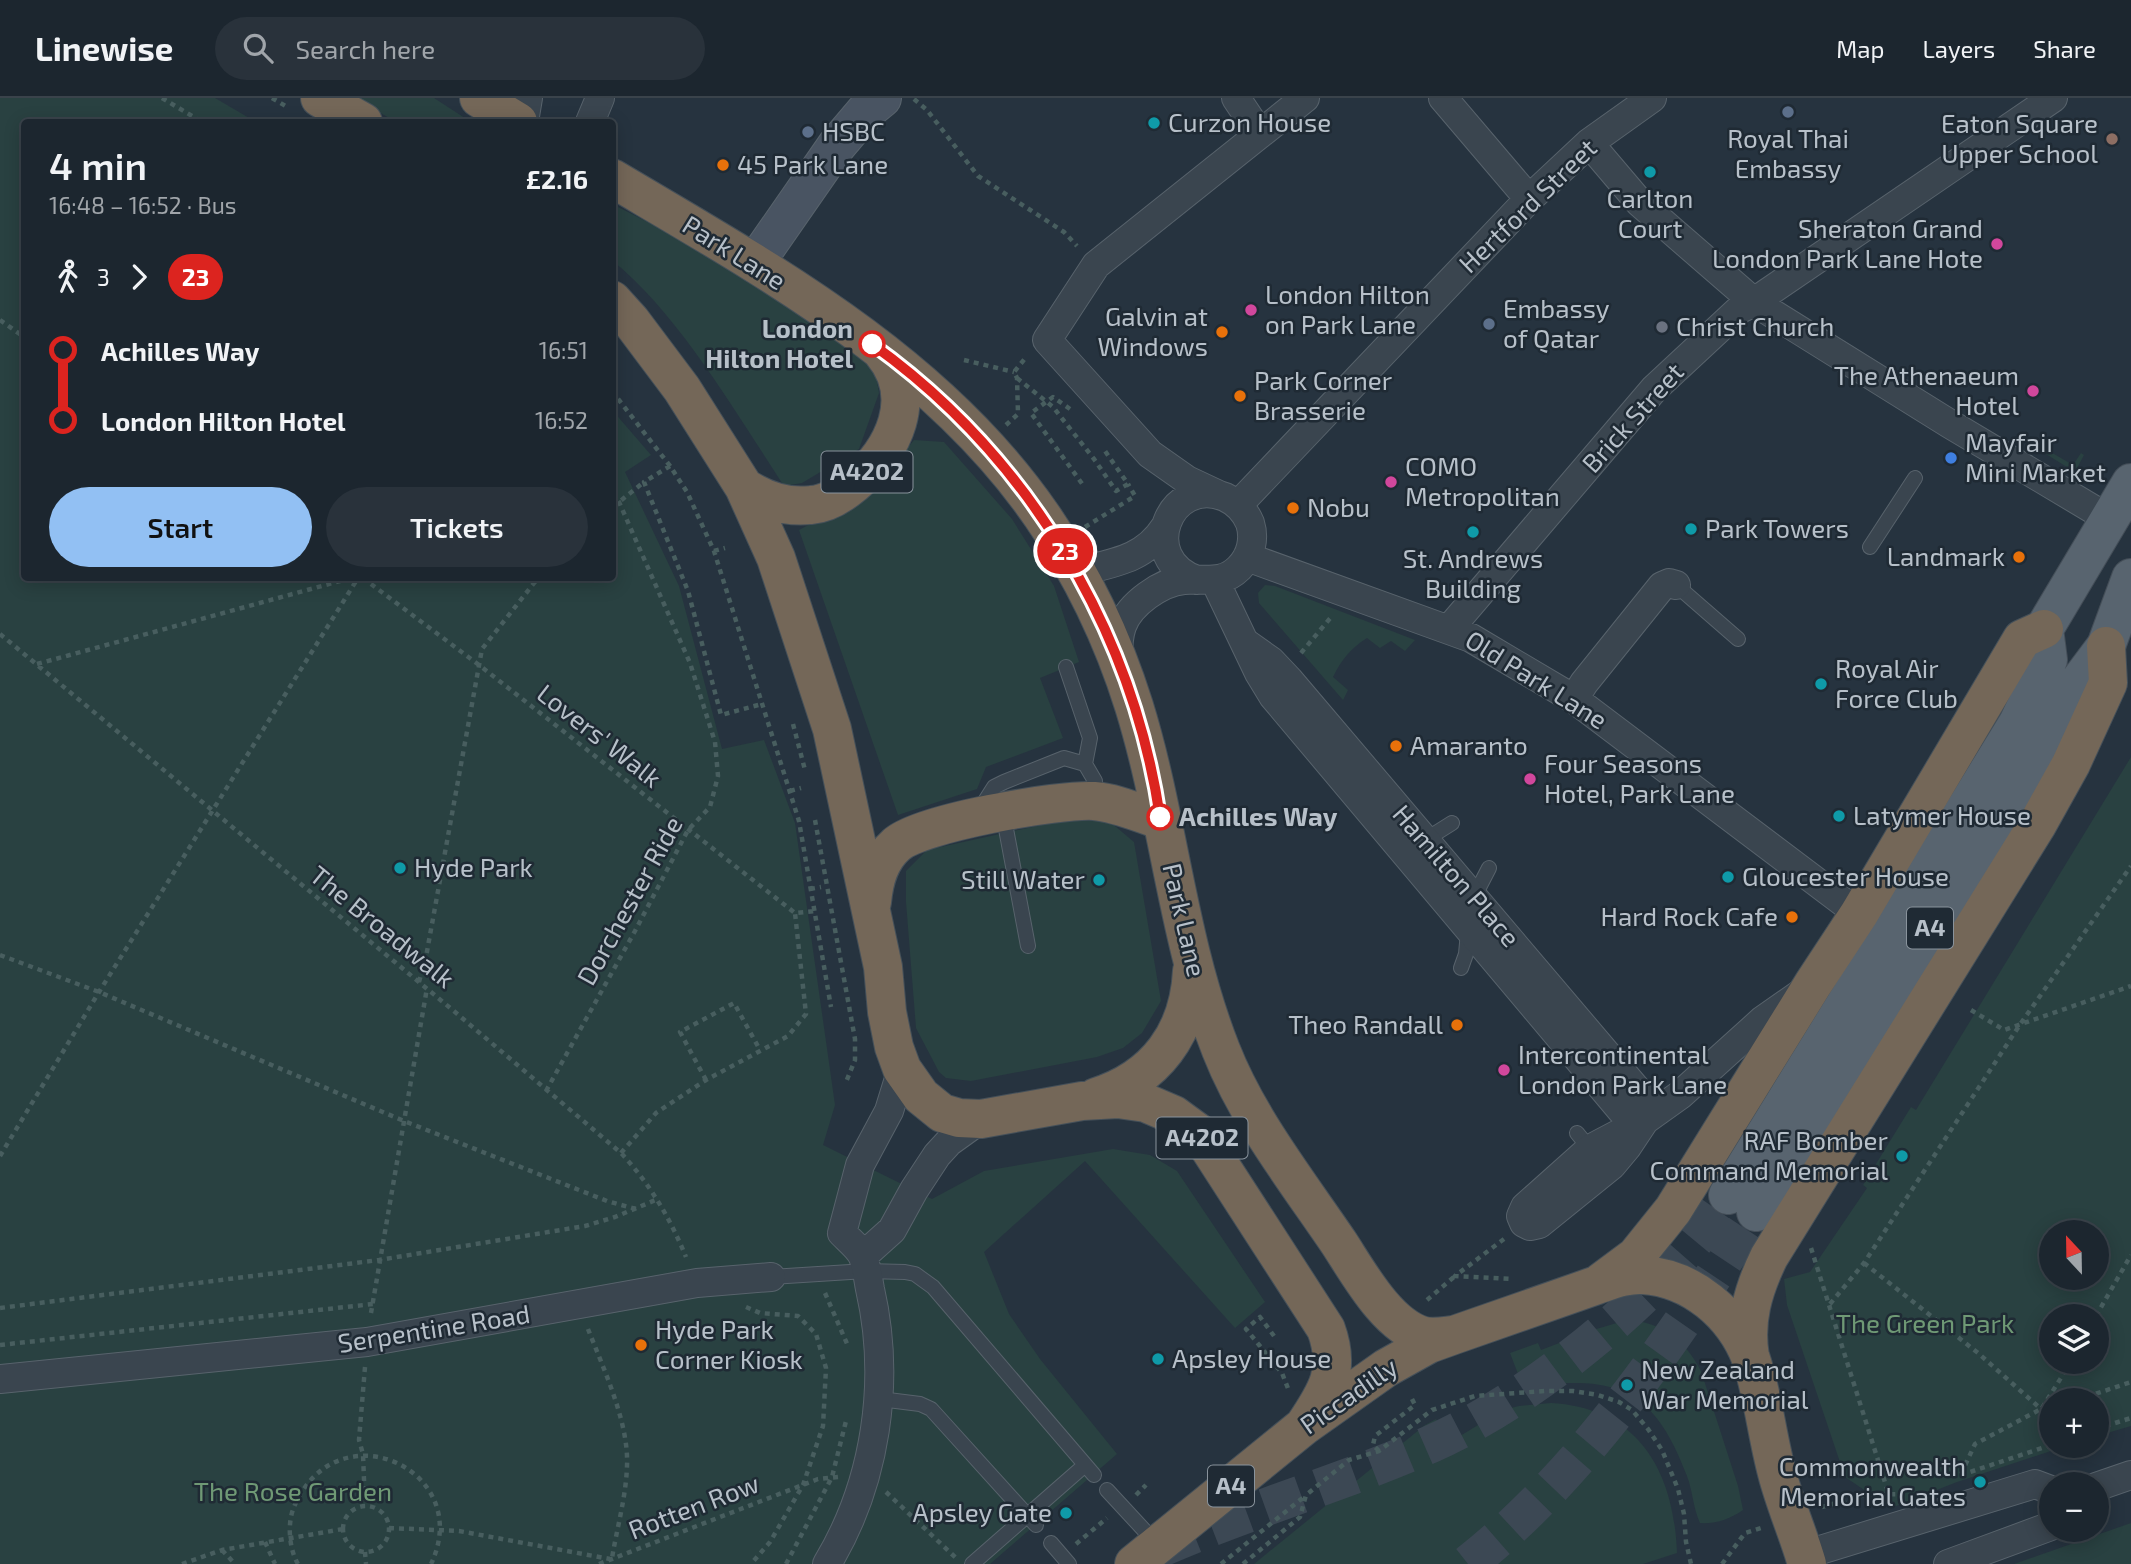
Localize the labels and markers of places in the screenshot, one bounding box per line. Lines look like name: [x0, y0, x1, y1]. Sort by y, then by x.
marker: Royal Thai Embassy: [1780, 104, 1796, 120]
place label: Curzon House: [1168, 106, 1331, 137]
place label: Eaton Square Upper School: [1941, 107, 2098, 168]
place label: HSBC: [822, 115, 885, 146]
marker: Curzon House: [1146, 115, 1162, 131]
place label: Royal Thai Embassy: [1727, 122, 1849, 183]
marker: HSBC: [800, 124, 816, 140]
marker: Eaton Square Upper School: [2104, 131, 2120, 147]
place label: 45 Park Lane: [737, 148, 888, 179]
marker: 45 Park Lane: [715, 157, 731, 173]
marker: Carlton Court: [1642, 164, 1658, 180]
place label: Carlton Court: [1607, 182, 1693, 243]
place label: Sheraton Grand London Park Lane Hote: [1712, 212, 1983, 273]
marker: Sheraton Grand London Park Lane Hote: [1989, 236, 2005, 252]
place label: London Hilton on Park Lane: [1265, 278, 1430, 339]
place label: Embassy of Qatar: [1503, 292, 1610, 353]
place label: Galvin at Windows: [1098, 300, 1208, 361]
marker: London Hilton on Park Lane: [1243, 302, 1259, 318]
place label: Christ Church: [1676, 310, 1834, 341]
place label: London Hilton Hotel: [705, 312, 853, 373]
marker: Embassy of Qatar: [1481, 316, 1497, 332]
marker: Christ Church: [1654, 319, 1670, 335]
marker: Galvin at Windows: [1214, 324, 1230, 340]
marker: London Hilton Hotel: [859, 331, 885, 357]
place label: The Athenaeum Hotel: [1834, 359, 2019, 420]
place label: Park Corner Brasserie: [1254, 364, 1392, 425]
marker: The Athenaeum Hotel: [2025, 383, 2041, 399]
marker: Park Corner Brasserie: [1232, 388, 1248, 404]
place label: Mayfair Mini Market: [1965, 426, 2106, 487]
place label: COMO Metropolitan: [1405, 450, 1560, 511]
marker: Mayfair Mini Market: [1943, 450, 1959, 466]
marker: COMO Metropolitan: [1383, 474, 1399, 490]
place label: Nobu: [1307, 491, 1370, 522]
marker: Nobu: [1285, 500, 1301, 516]
place label: Park Towers: [1705, 512, 1849, 543]
marker: Park Towers: [1683, 521, 1699, 537]
marker: St. Andrews Building: [1465, 524, 1481, 540]
place label: Landmark: [1887, 540, 2005, 571]
place label: St. Andrews Building: [1403, 542, 1543, 603]
marker: Landmark: [2011, 549, 2027, 565]
place label: Royal Air Force Club: [1835, 652, 1958, 713]
marker: Royal Air Force Club: [1813, 676, 1829, 692]
place label: Amaranto: [1410, 729, 1528, 760]
marker: Amaranto: [1388, 738, 1404, 754]
place label: Four Seasons Hotel, Park Lane: [1544, 747, 1735, 808]
marker: Four Seasons Hotel, Park Lane: [1522, 771, 1538, 787]
place label: Latymer House: [1853, 799, 2031, 830]
place label: Achilles Way: [1179, 800, 1338, 832]
marker: Achilles Way: [1147, 804, 1173, 830]
marker: Latymer House: [1831, 808, 1847, 824]
place label: Hyde Park: [414, 851, 533, 882]
marker: Hyde Park: [392, 860, 408, 876]
place label: Gloucester House: [1742, 860, 1949, 891]
place label: Still Water: [961, 863, 1085, 894]
marker: Gloucester House: [1720, 869, 1736, 885]
marker: Still Water: [1091, 872, 1107, 888]
place label: Hard Rock Cafe: [1601, 900, 1778, 931]
marker: Hard Rock Cafe: [1784, 909, 1800, 925]
place label: Theo Randall: [1288, 1008, 1443, 1039]
marker: Theo Randall: [1449, 1017, 1465, 1033]
place label: Intercontinental London Park Lane: [1518, 1038, 1727, 1099]
marker: Intercontinental London Park Lane: [1496, 1062, 1512, 1078]
place label: RAF Bomber Command Memorial: [1650, 1124, 1888, 1185]
marker: RAF Bomber Command Memorial: [1894, 1148, 1910, 1164]
place label: Hyde Park Corner Kiosk: [655, 1313, 803, 1374]
marker: Hyde Park Corner Kiosk: [633, 1337, 649, 1353]
place label: Apsley House: [1172, 1342, 1331, 1373]
marker: Apsley House: [1150, 1351, 1166, 1367]
place label: New Zealand War Memorial: [1641, 1353, 1809, 1414]
marker: New Zealand War Memorial: [1619, 1377, 1635, 1393]
place label: Commonwealth Memorial Gates: [1779, 1450, 1966, 1511]
marker: Commonwealth Memorial Gates: [1972, 1474, 1988, 1490]
place label: Apsley Gate: [912, 1496, 1052, 1527]
marker: Apsley Gate: [1058, 1505, 1074, 1521]

